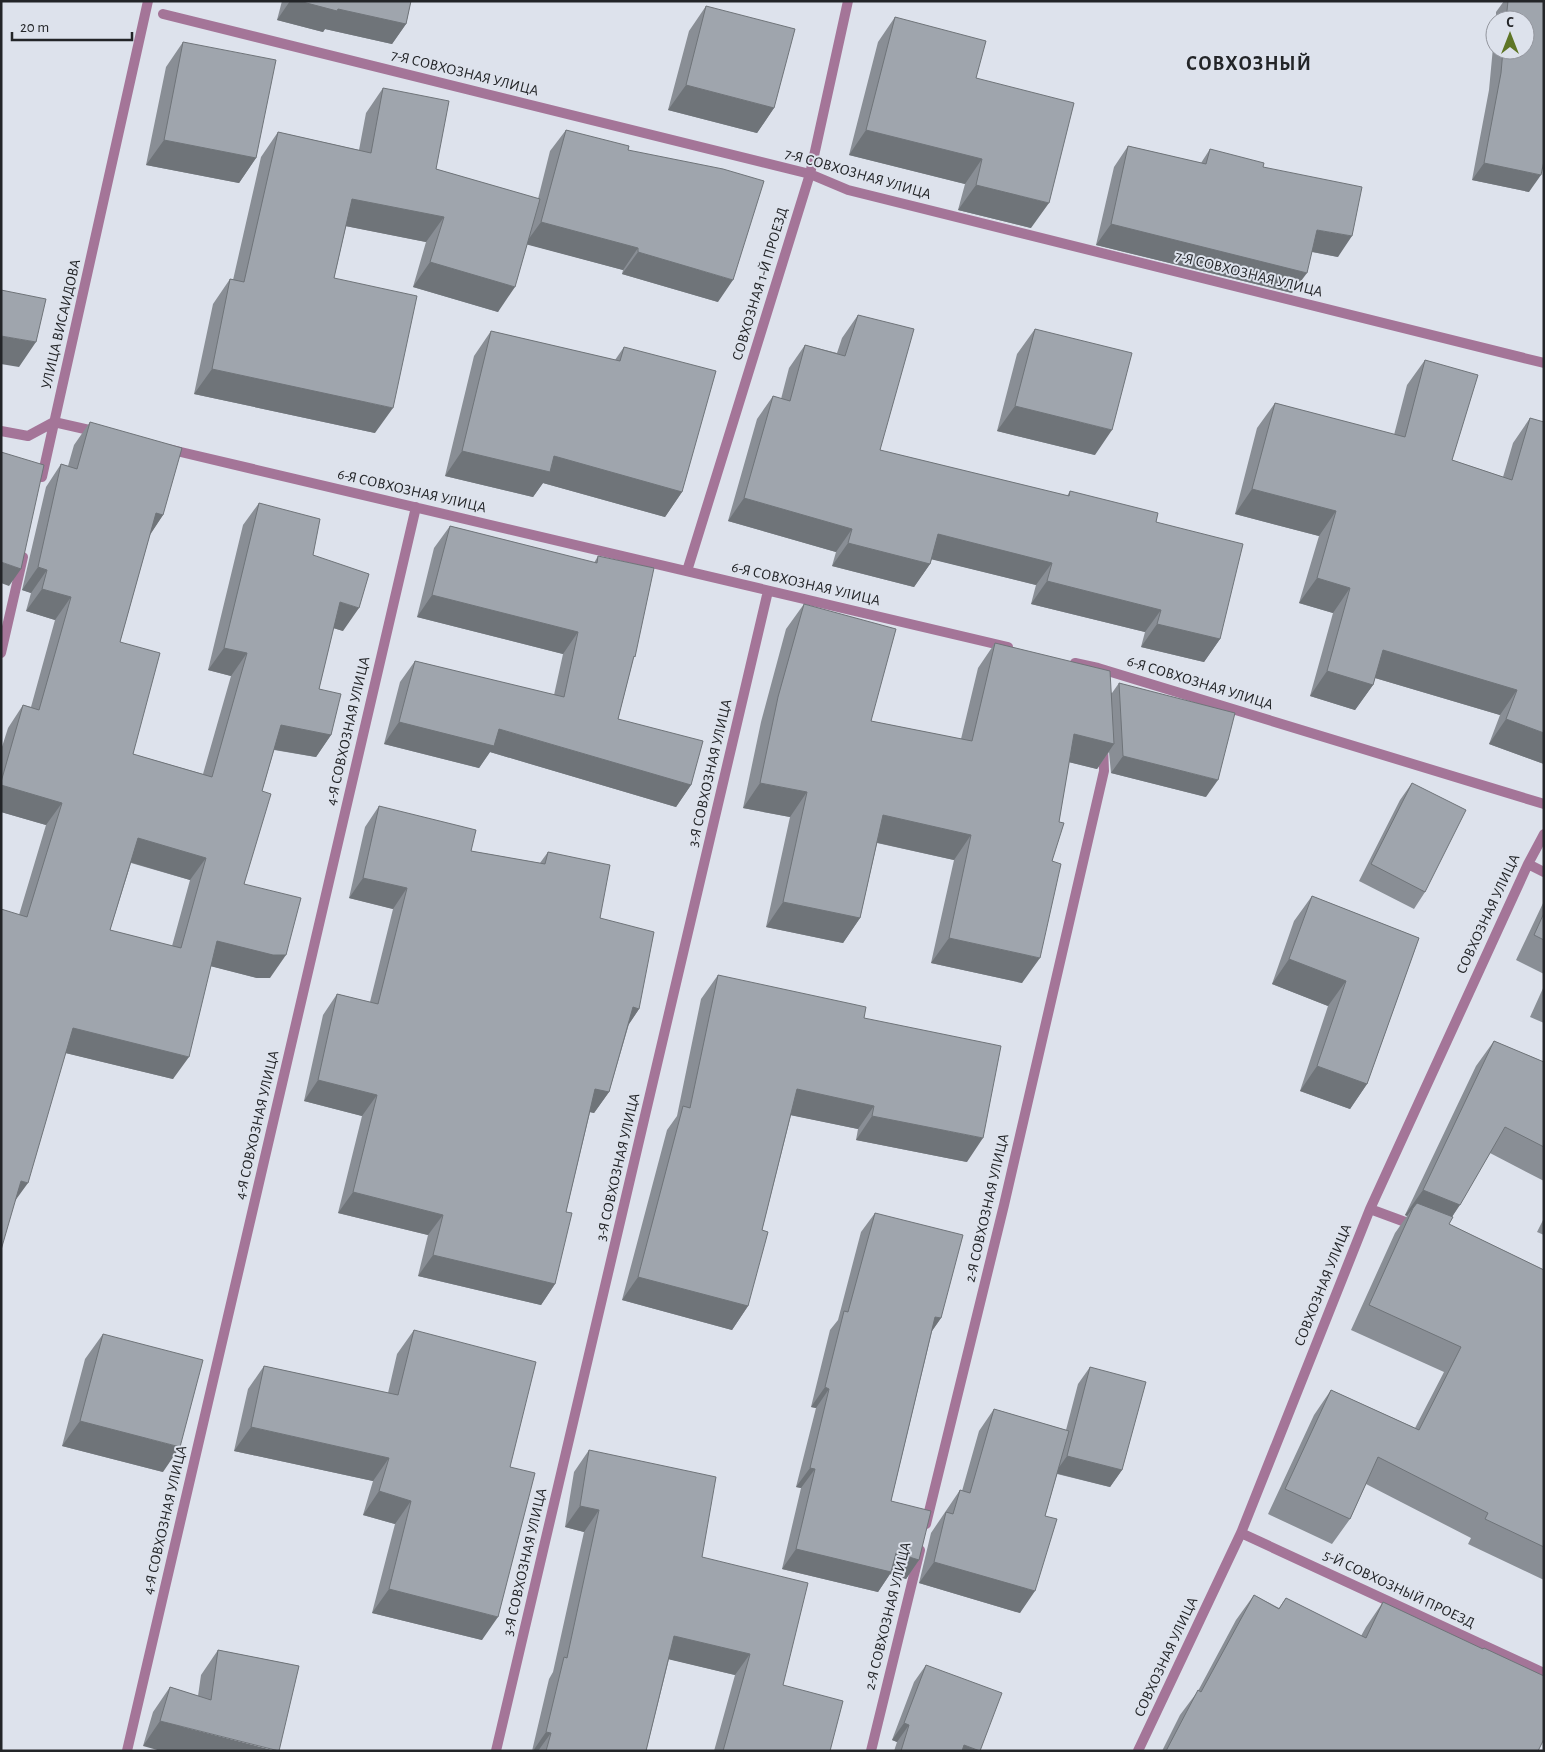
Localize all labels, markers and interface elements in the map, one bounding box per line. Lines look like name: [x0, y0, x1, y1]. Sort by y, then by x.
scale bar: [12, 10, 132, 42]
north arrow: [1485, 10, 1535, 60]
text: С: [1506, 16, 1514, 30]
text: 20 m: [20, 20, 49, 35]
street label: 7-Я СОВХОЗНАЯ УЛИЦА: [390, 47, 540, 99]
district label: СОВХОЗНЫЙ: [1186, 52, 1312, 74]
street label: 7-Я СОВХОЗНАЯ УЛИЦА: [783, 146, 933, 202]
street label: СОВХОЗНАЯ 1-Й ПРОЕЗД: [730, 205, 791, 362]
street label: 7-Я СОВХОЗНАЯ УЛИЦА: [1174, 248, 1324, 300]
street label: УЛИЦА ВИСАИДОВА: [39, 257, 83, 390]
street label: 6-Я СОВХОЗНАЯ УЛИЦА: [336, 467, 488, 515]
street label: 6-Я СОВХОЗНАЯ УЛИЦА: [730, 560, 882, 608]
street label: 6-Я СОВХОЗНАЯ УЛИЦА: [1125, 654, 1275, 712]
street label: 4-Я СОВХОЗНАЯ УЛИЦА: [324, 655, 372, 807]
street label: 3-Я СОВХОЗНАЯ УЛИЦА: [686, 697, 734, 848]
street label: СОВХОЗНАЯ УЛИЦА: [1454, 852, 1522, 976]
street label: 4-Я СОВХОЗНАЯ УЛИЦА: [233, 1049, 281, 1201]
street label: 3-Я СОВХОЗНАЯ УЛИЦА: [594, 1091, 642, 1242]
street label: 2-Я СОВХОЗНАЯ УЛИЦА: [963, 1132, 1011, 1284]
street label: СОВХОЗНАЯ УЛИЦА: [1292, 1222, 1354, 1348]
street label: 4-Я СОВХОЗНАЯ УЛИЦА: [141, 1444, 189, 1596]
street label: 3-Я СОВХОЗНАЯ УЛИЦА: [501, 1486, 549, 1637]
street label: 2-Я СОВХОЗНАЯ УЛИЦА: [862, 1540, 914, 1692]
street label: 5-Й СОВХОЗНЫЙ ПРОЕЗД: [1321, 1547, 1477, 1631]
street label: СОВХОЗНАЯ УЛИЦА: [1132, 1595, 1200, 1719]

